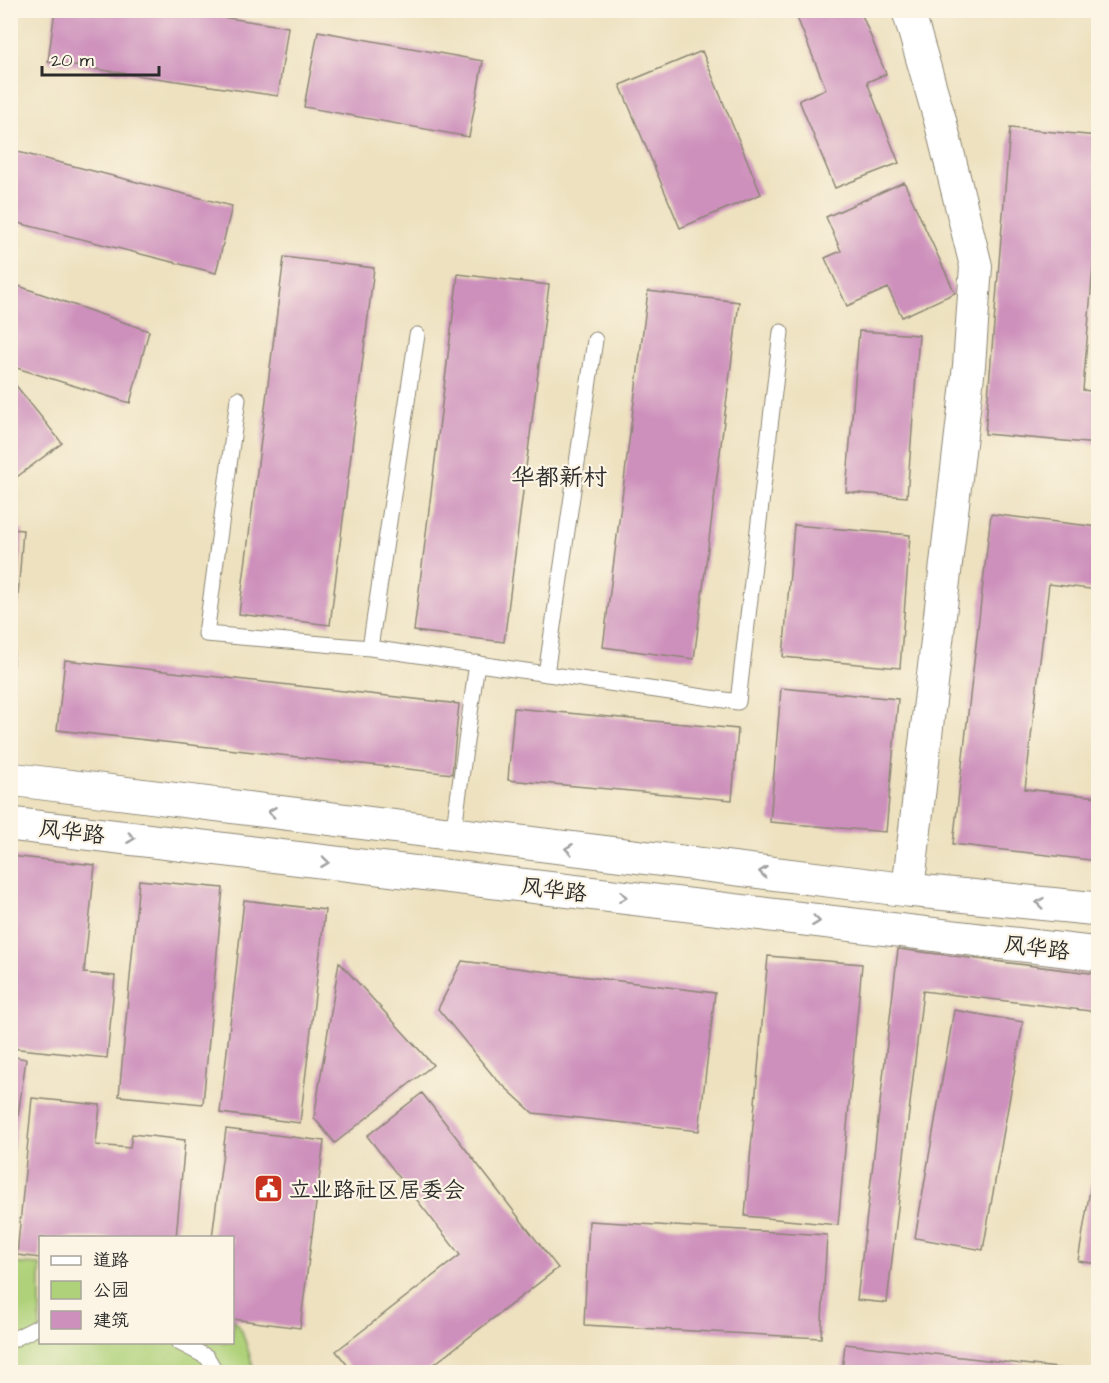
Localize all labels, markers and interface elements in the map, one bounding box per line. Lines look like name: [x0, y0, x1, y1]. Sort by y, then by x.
scale bar: [42, 39, 159, 77]
text: 20 m: [51, 48, 94, 73]
district label: 华都新村: [511, 461, 607, 495]
one-way arrow: [267, 806, 276, 819]
street label: 风华路: [37, 813, 106, 852]
one-way arrow: [127, 831, 136, 844]
one-way arrow: [565, 843, 574, 856]
one-way arrow: [320, 855, 329, 867]
one-way arrow: [758, 867, 768, 879]
street label: 风华路: [519, 871, 588, 910]
one-way arrow: [618, 891, 627, 903]
one-way arrow: [1036, 897, 1045, 910]
one-way arrow: [812, 914, 821, 926]
street label: 风华路: [1002, 929, 1071, 968]
public building icon: 立业路社区居委会: [252, 1173, 284, 1205]
place label: 立业路社区居委会: [289, 1175, 465, 1206]
legend: [39, 1236, 234, 1344]
text: 道路: [93, 1248, 129, 1273]
text: 公园: [93, 1278, 129, 1303]
text: 建筑: [93, 1308, 129, 1333]

